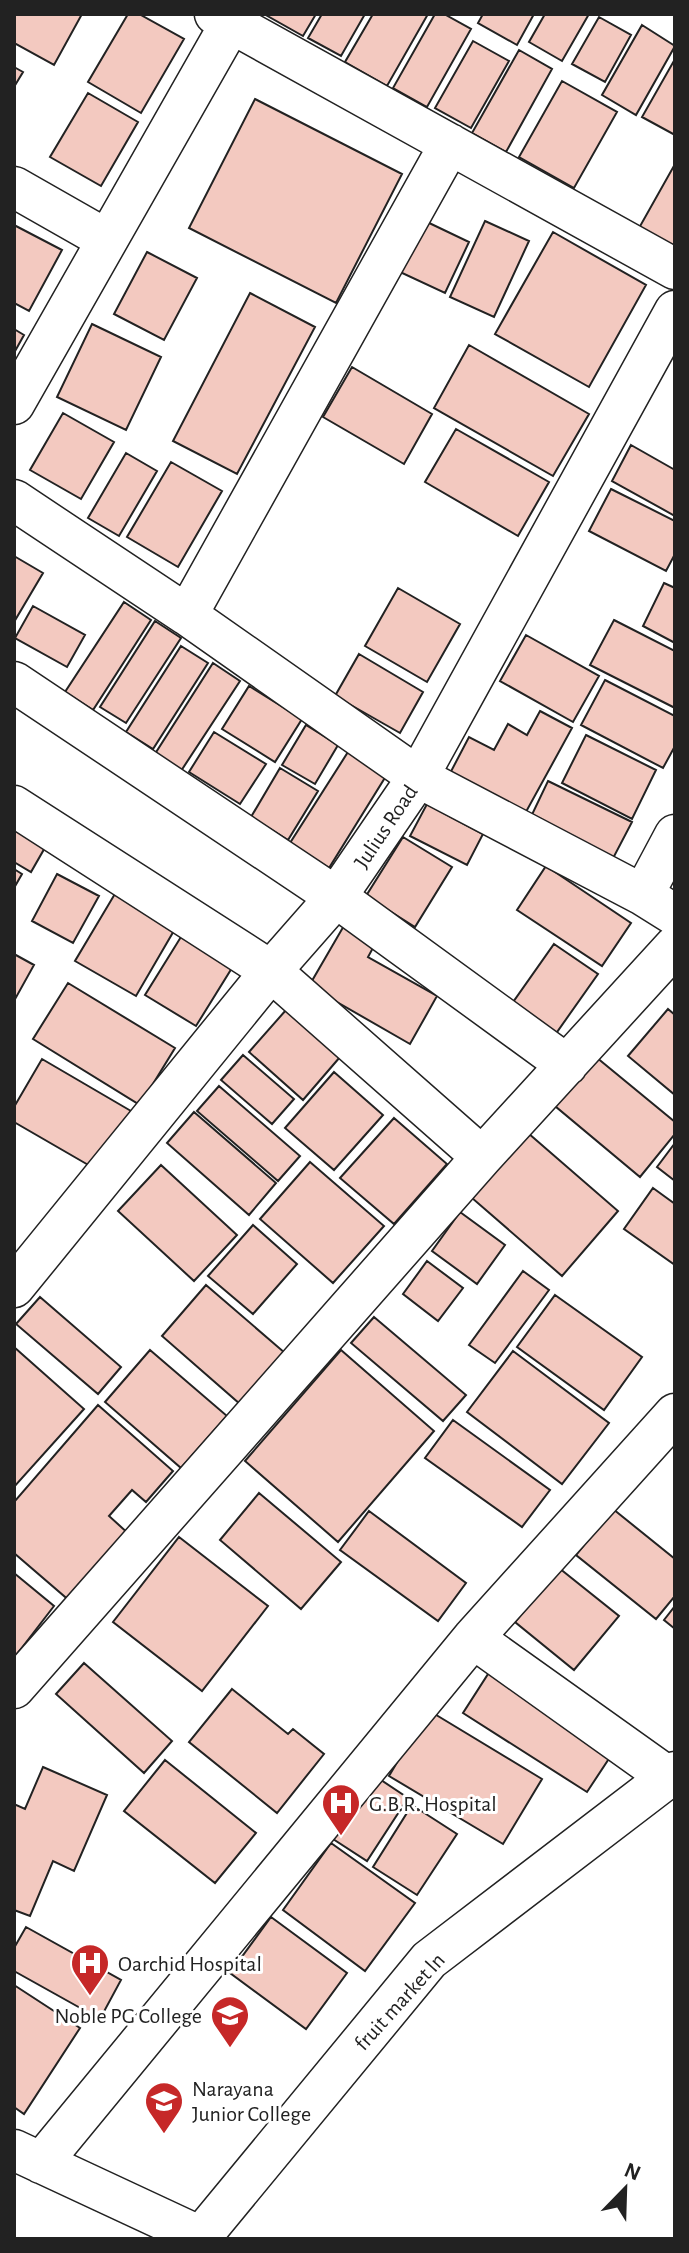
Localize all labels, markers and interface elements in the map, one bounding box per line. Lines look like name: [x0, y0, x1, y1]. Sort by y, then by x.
street label: Julius Road: [350, 781, 422, 872]
hospital icon: G.B.R. Hospital: [320, 1782, 362, 1837]
place label: G.B.R. Hospital: [369, 1793, 497, 1815]
hospital icon: Oarchid Hospital: [69, 1942, 111, 1997]
street label: fruit market ln: [350, 1949, 449, 2055]
place label: Oarchid Hospital: [118, 1953, 262, 1975]
school or university icon: Noble PG College: [209, 1994, 251, 2049]
place label: Noble PG College: [54, 2005, 202, 2027]
place label: Narayana Junior College: [192, 2078, 311, 2125]
school or university icon: Narayana Junior College: [143, 2080, 185, 2135]
north arrow: [585, 2149, 665, 2229]
text: N: [621, 2158, 644, 2185]

